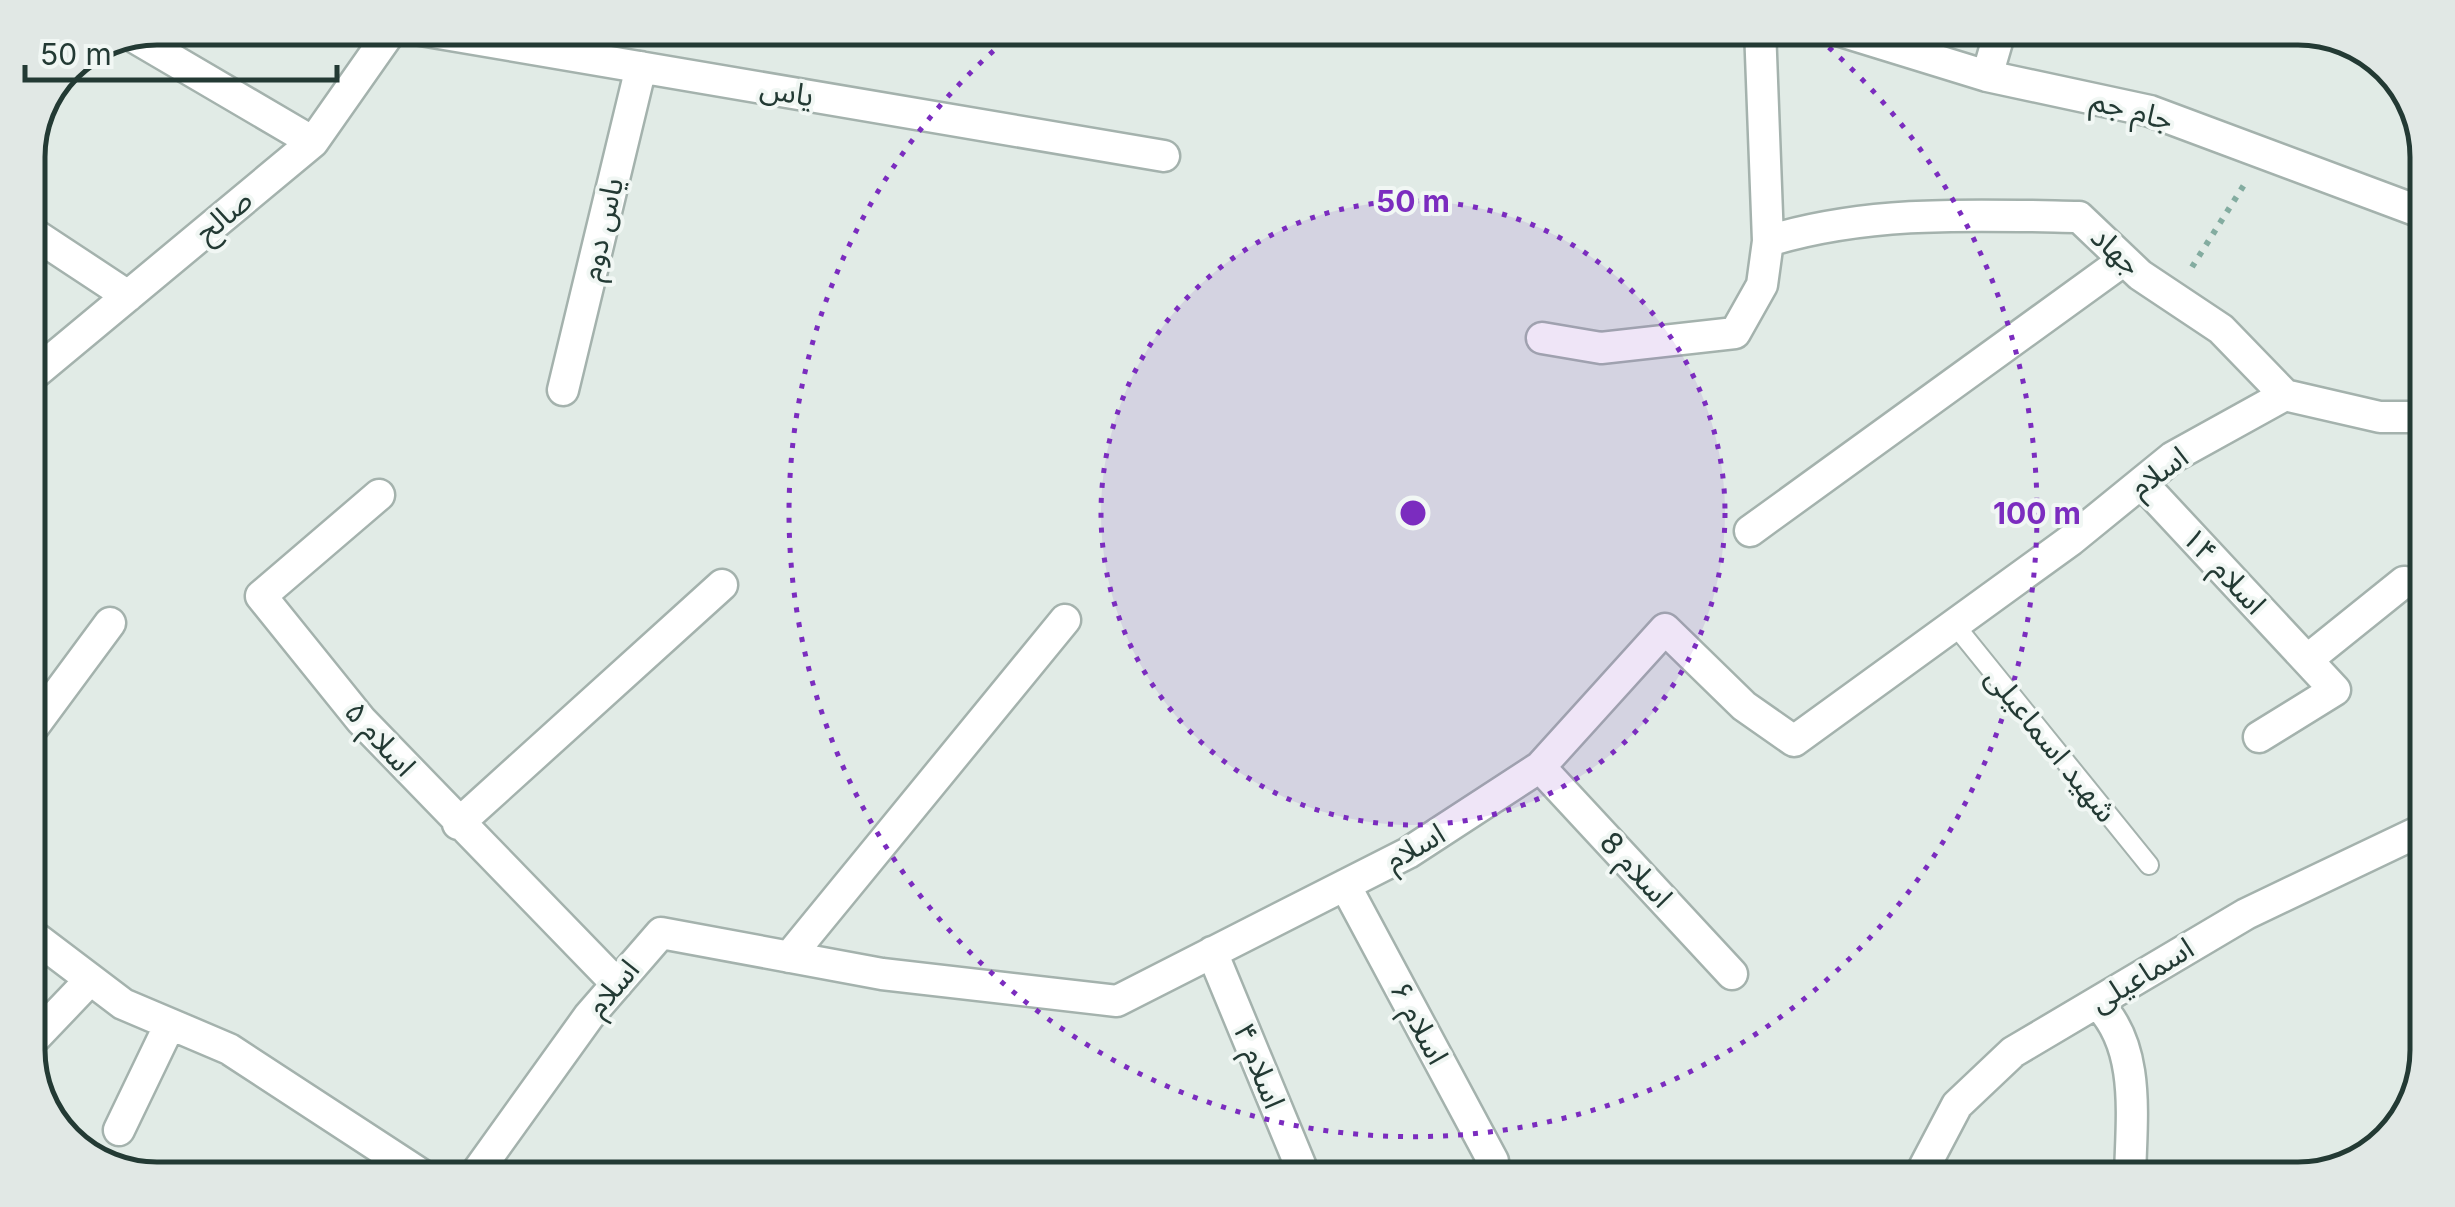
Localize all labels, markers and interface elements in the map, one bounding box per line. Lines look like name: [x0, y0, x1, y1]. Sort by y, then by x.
scale bar: [25, 20, 338, 82]
text: 50 m: [40, 36, 112, 72]
street label: یاس: [757, 69, 817, 113]
street label: جام جم: [2086, 81, 2177, 143]
street label: یاس دوم: [572, 174, 635, 285]
street label: صالح: [188, 181, 262, 253]
text: 50 m: [1376, 183, 1450, 219]
street label: جهاد: [2084, 218, 2149, 283]
street label: اسلام: [2122, 438, 2197, 508]
centre of rings: [1395, 495, 1431, 531]
text: 100 m: [1993, 495, 2081, 531]
street label: اسلام ۱۴: [2172, 519, 2274, 625]
street label: شهید اسماعیلی: [1978, 660, 2125, 829]
street label: اسلام ۵: [334, 693, 424, 787]
street label: اسلام: [1378, 815, 1453, 882]
street label: اسلام 8: [1589, 824, 1681, 918]
street label: اسماعیلی: [2083, 929, 2200, 1019]
street label: اسلام: [578, 952, 650, 1026]
street label: اسلام ۶: [1379, 975, 1457, 1073]
street label: اسلام ۴: [1222, 1018, 1293, 1115]

